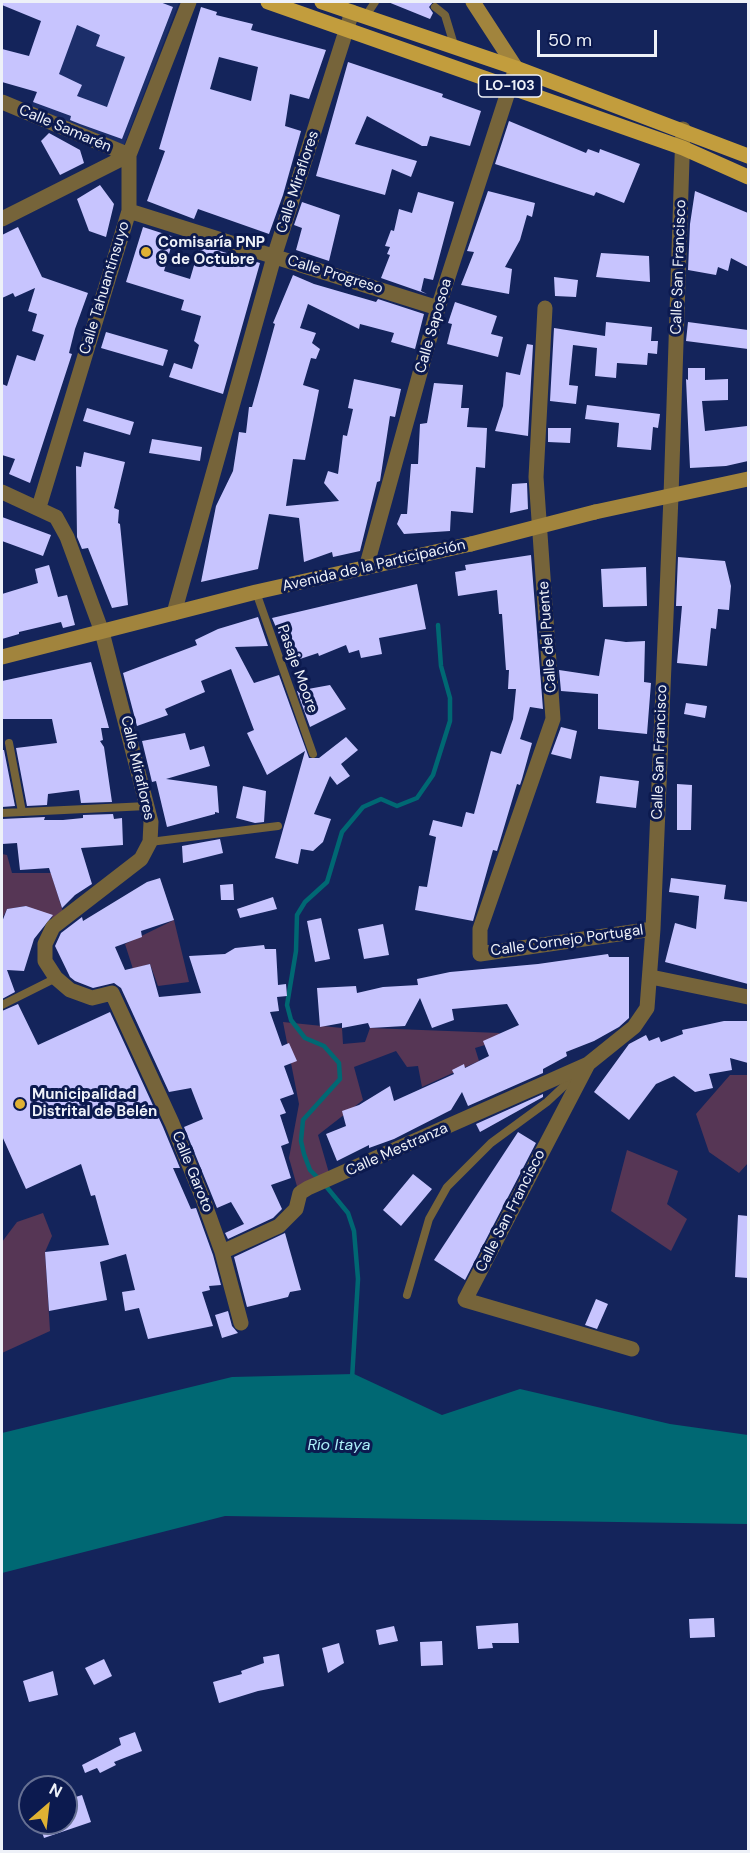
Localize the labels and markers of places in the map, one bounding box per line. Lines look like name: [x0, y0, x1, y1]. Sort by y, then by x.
place label: Comisaría PNP 9 de Octubre: [158, 234, 265, 269]
marker: Comisaría PNP 9 de Octubre: [139, 245, 153, 259]
place label: Municipalidad Distrital de Belén: [32, 1086, 157, 1121]
marker: Municipalidad Distrital de Belén: [13, 1097, 27, 1111]

